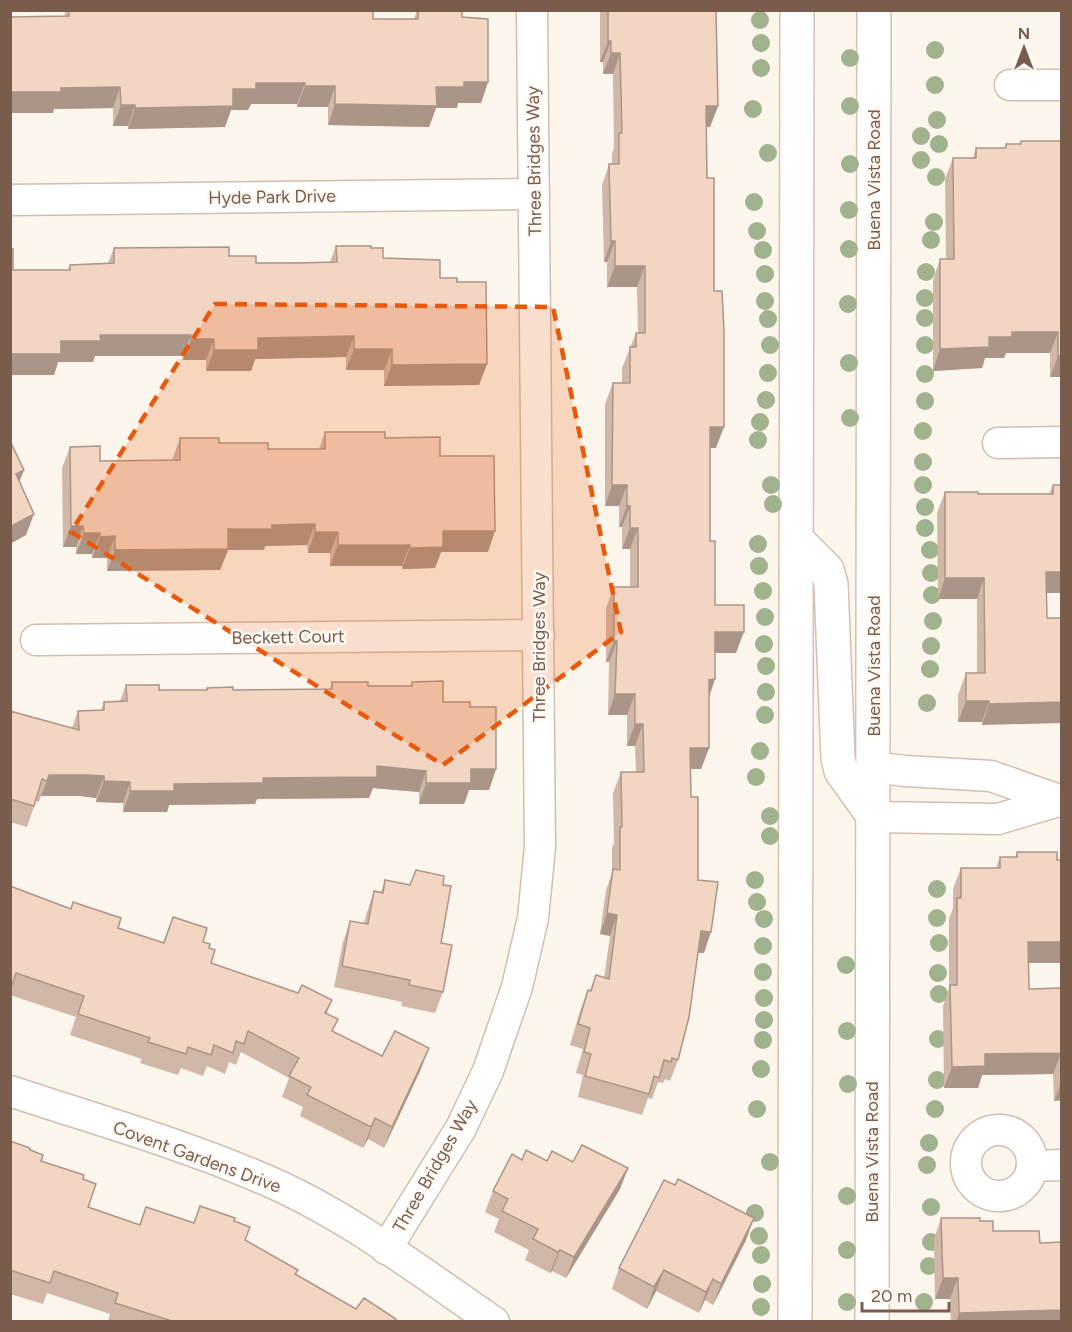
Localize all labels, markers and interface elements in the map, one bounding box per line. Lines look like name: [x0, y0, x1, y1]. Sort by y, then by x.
north arrow: [994, 18, 1054, 78]
text: N: [1018, 24, 1030, 43]
street label: Three Bridges Way: [522, 85, 546, 236]
street label: Buena Vista Road: [863, 109, 885, 251]
street label: Hyde Park Drive: [208, 185, 336, 209]
street label: Three Bridges Way: [528, 571, 550, 722]
street label: Buena Vista Road: [863, 595, 885, 737]
street label: Beckett Court: [231, 625, 345, 649]
street label: Buena Vista Road: [861, 1081, 883, 1223]
street label: Three Bridges Way: [388, 1095, 482, 1237]
street label: Covent Gardens Drive: [110, 1116, 284, 1198]
scale bar: [862, 1275, 949, 1313]
text: 20 m: [871, 1285, 912, 1307]

